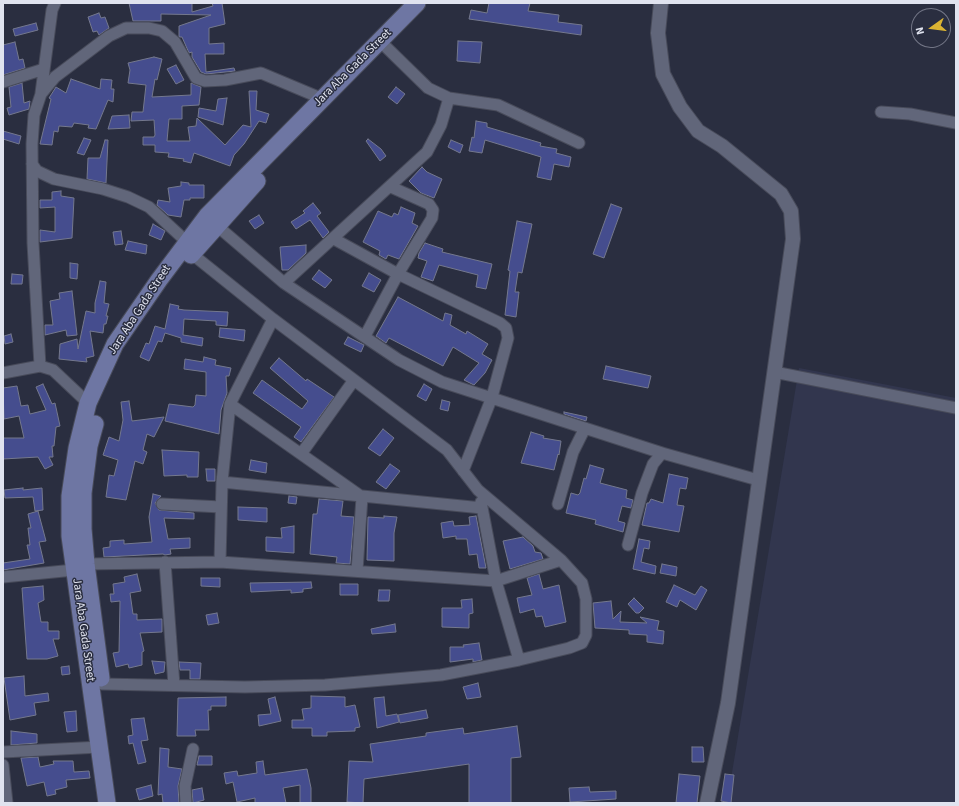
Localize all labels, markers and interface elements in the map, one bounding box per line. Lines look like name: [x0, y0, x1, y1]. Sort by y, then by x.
north arrow: [911, 8, 951, 48]
text: N: [912, 25, 928, 36]
street label: Jara Aba Gada Street: [311, 26, 395, 110]
street label: Jara Aba Gada Street: [106, 262, 174, 358]
street label: Jara Aba Gada Street: [69, 577, 97, 683]

